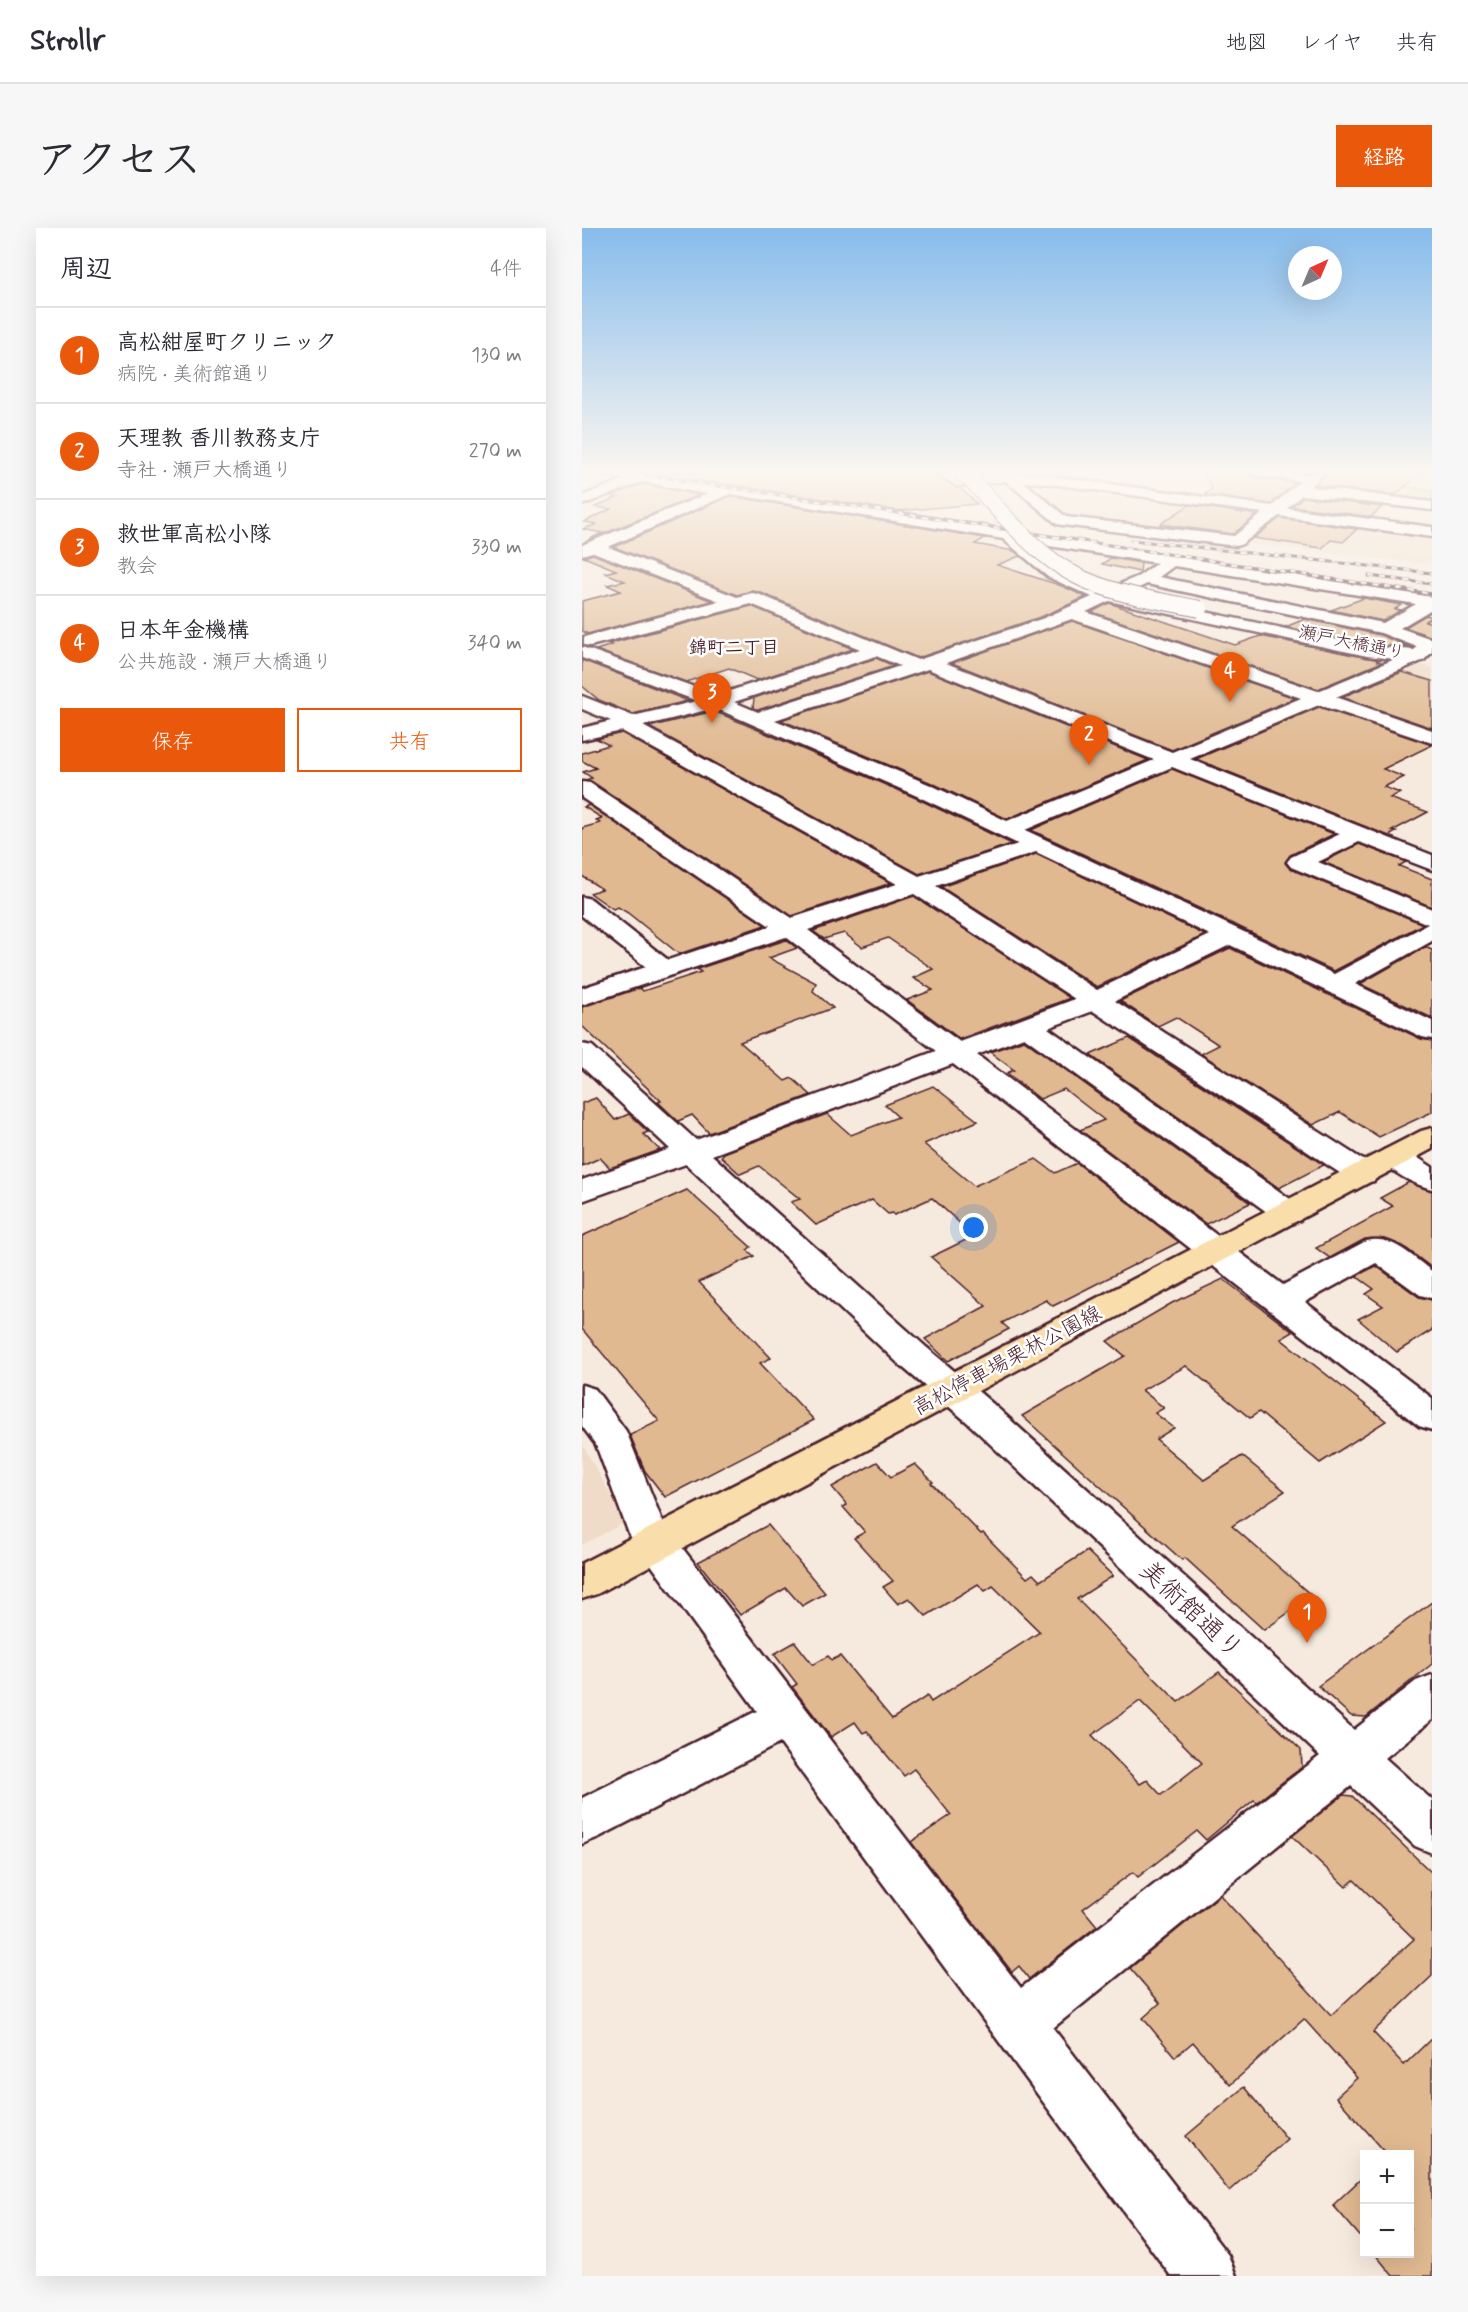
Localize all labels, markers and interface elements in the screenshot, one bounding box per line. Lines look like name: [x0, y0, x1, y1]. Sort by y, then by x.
text: Strollr: [30, 23, 105, 60]
text: 地図: [1226, 29, 1268, 57]
text: レイヤ: [1301, 29, 1363, 57]
text: 共有: [1396, 29, 1438, 57]
button: 経路: [1336, 125, 1432, 187]
text: アクセス: [36, 134, 201, 189]
north arrow: [1288, 246, 1342, 300]
text: 周辺: [60, 253, 112, 287]
text: 4件: [490, 256, 522, 283]
text: 高松紺屋町クリニック: [117, 329, 337, 357]
text: 1: [75, 342, 84, 369]
text: 130 m: [471, 342, 522, 369]
text: 病院 · 美術館通り: [117, 361, 272, 388]
text: 天理教 香川教務支庁: [117, 425, 321, 453]
text: 2: [75, 438, 84, 465]
text: 270 m: [469, 438, 522, 465]
text: 寺社 · 瀬戸大橋通り: [117, 457, 292, 484]
text: 救世軍高松小隊: [117, 521, 271, 549]
text: 3: [75, 534, 84, 561]
text: 330 m: [471, 534, 522, 561]
text: 教会: [117, 553, 157, 580]
text: 日本年金機構: [117, 617, 249, 645]
street label: 瀬戸大橋通り: [1296, 620, 1407, 666]
text: 4: [74, 630, 85, 657]
text: 340 m: [467, 630, 522, 657]
district label: 錦町二丁目: [689, 636, 779, 660]
text: 公共施設 · 瀬戸大橋通り: [117, 649, 332, 676]
pin: 4: [1210, 652, 1250, 702]
pin: 3: [692, 674, 732, 723]
button: 保存: [60, 708, 285, 772]
button: 共有: [297, 708, 522, 772]
pin: 2: [1070, 716, 1108, 765]
your location: [959, 1213, 988, 1242]
street label: 高松停車場栗林公園線: [908, 1299, 1107, 1423]
street label: 美術館通り: [1131, 1554, 1250, 1667]
pin: 1: [1288, 1594, 1326, 1643]
map controls: [1360, 2150, 1414, 2258]
button: +: [1360, 2150, 1414, 2204]
button: −: [1360, 2204, 1414, 2258]

